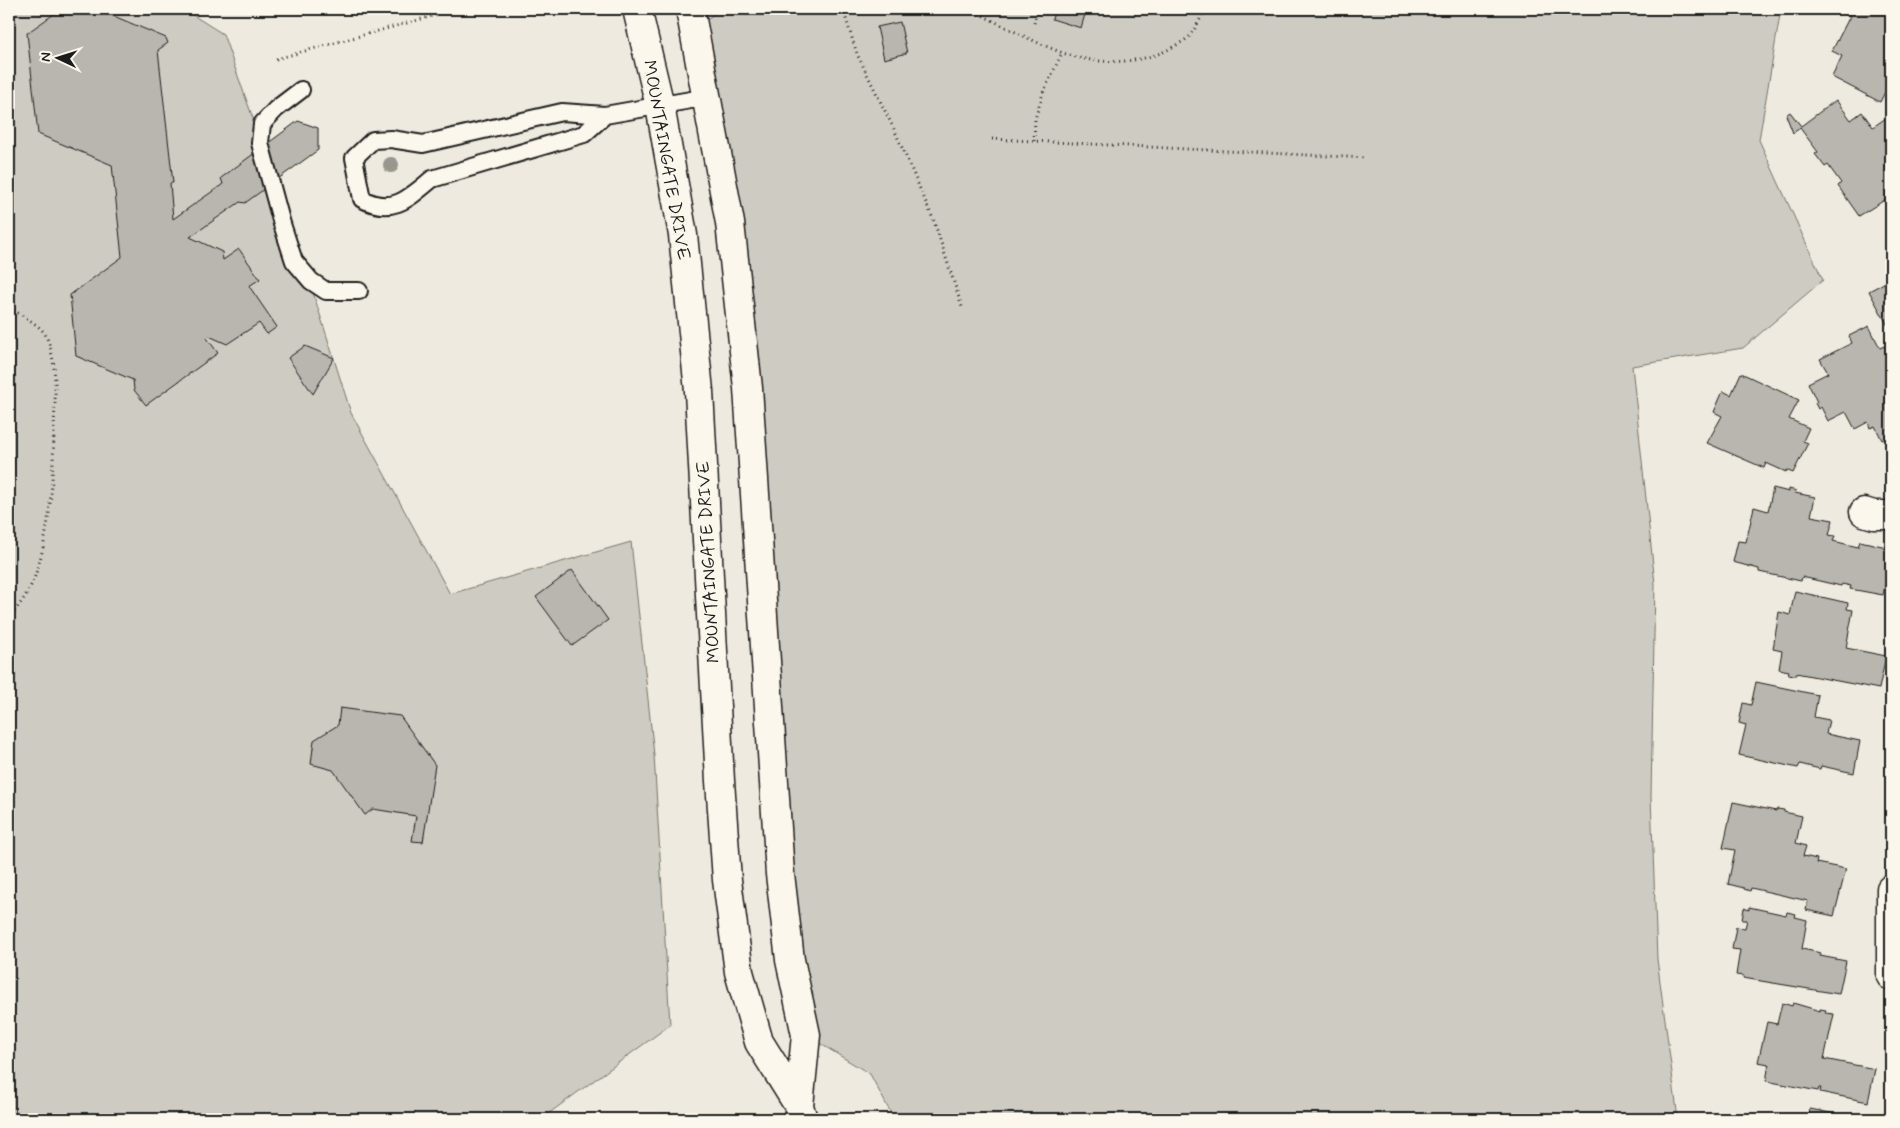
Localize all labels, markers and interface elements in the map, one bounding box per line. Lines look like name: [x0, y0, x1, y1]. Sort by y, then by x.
north arrow: [32, 32, 82, 82]
text: N: [37, 52, 55, 62]
street label: MOUNTAINGATE DRIVE: [637, 58, 695, 262]
street label: MOUNTAINGATE DRIVE: [692, 460, 726, 664]

